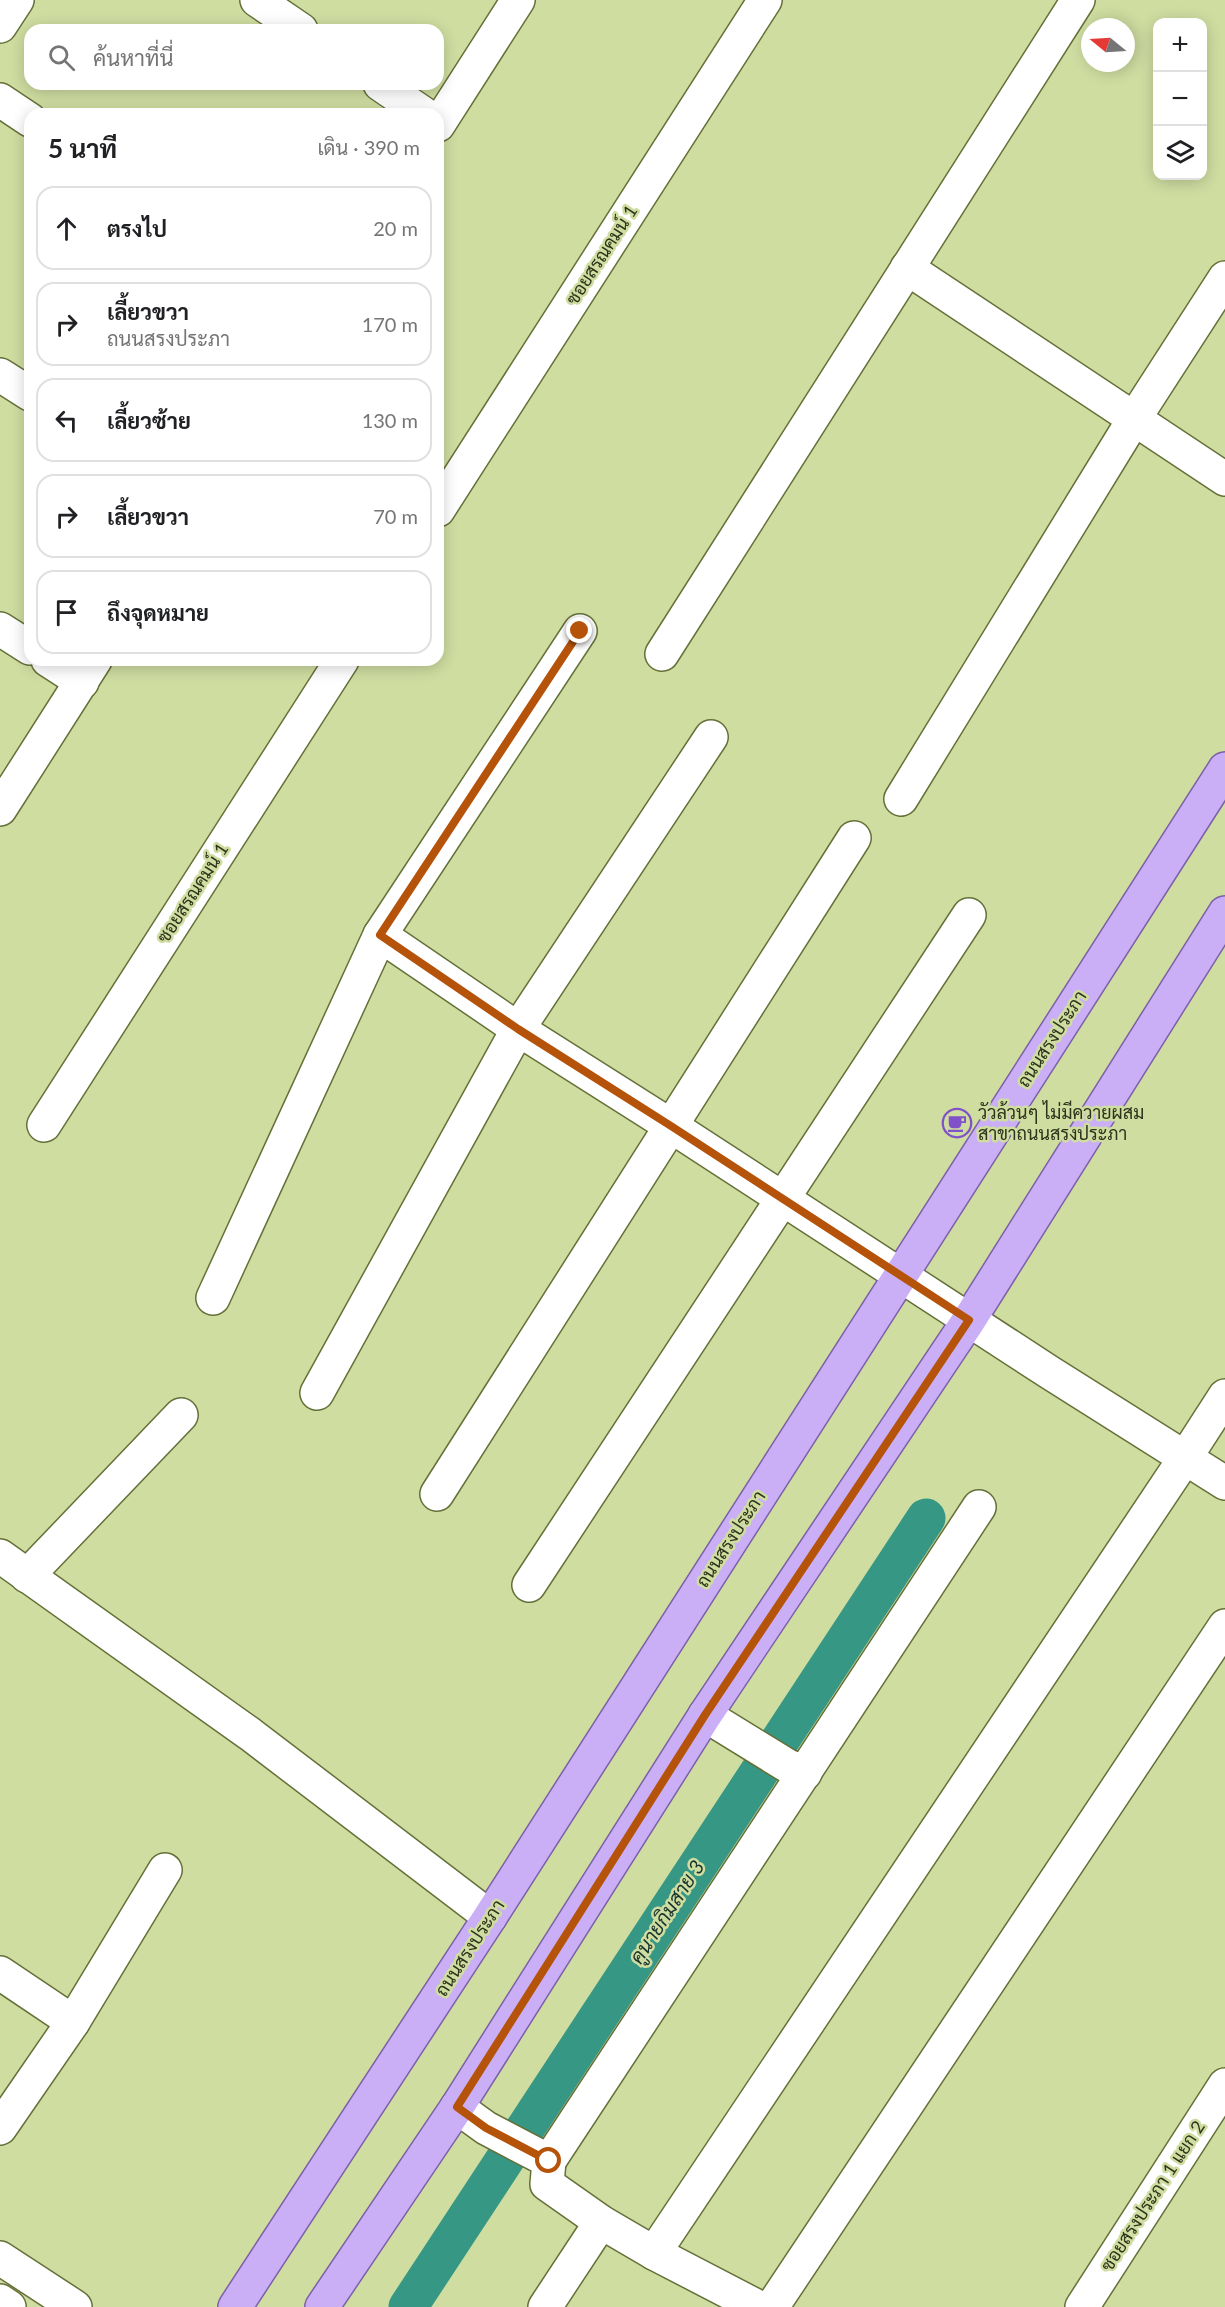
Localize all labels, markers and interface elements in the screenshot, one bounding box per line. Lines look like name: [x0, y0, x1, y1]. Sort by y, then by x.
north arrow: [1081, 18, 1135, 72]
map controls: [1153, 18, 1207, 180]
button: +: [1153, 18, 1207, 72]
search box: [24, 24, 444, 90]
icon: search: [45, 41, 78, 74]
text: ค้นหาที่นี่: [93, 44, 173, 71]
button: −: [1153, 72, 1207, 126]
button: layers: [1153, 126, 1207, 180]
text: 5 นาที: [48, 132, 117, 164]
text: เดิน · 390 m: [317, 135, 420, 159]
street label: ซอยสรณคมน์ 1: [560, 200, 642, 308]
icon: ahead: [50, 212, 83, 245]
text: ตรงไป: [107, 215, 167, 242]
text: 20 m: [373, 216, 418, 240]
text: เลี้ยวขวา: [107, 298, 189, 325]
icon: right: [50, 308, 83, 341]
text: 170 m: [362, 312, 418, 336]
text: ถนนสรงประภา: [107, 326, 230, 350]
icon: left: [50, 404, 83, 437]
text: เลี้ยวซ้าย: [107, 407, 191, 434]
text: 130 m: [362, 408, 418, 432]
icon: right: [50, 500, 83, 533]
text: เลี้ยวขวา: [107, 503, 189, 530]
text: 70 m: [373, 504, 418, 528]
icon: arrive: [50, 596, 83, 629]
text: ถึงจุดหมาย: [107, 599, 209, 626]
route end: [566, 617, 592, 643]
street label: ซอยสรณคมน์ 1: [151, 838, 233, 946]
street label: ถนนสรงประภา: [1012, 986, 1091, 1091]
place label: วัวล้วนๆ ไม่มีควายผสม สาขาถนนสรงประภา: [978, 1100, 1144, 1144]
cafe icon: วัวล้วนๆ ไม่มีควายผสม สาขาถนนสรงประภา: [941, 1107, 973, 1139]
street label: ถนนสรงประภา: [691, 1486, 770, 1591]
water label: คูนายกิมสาย 3: [624, 1855, 712, 1970]
street label: ถนนสรงประภา: [430, 1895, 509, 2000]
street label: ซอยสรงประภา 1 แยก 2: [1095, 2116, 1209, 2275]
route start: [535, 2147, 561, 2173]

